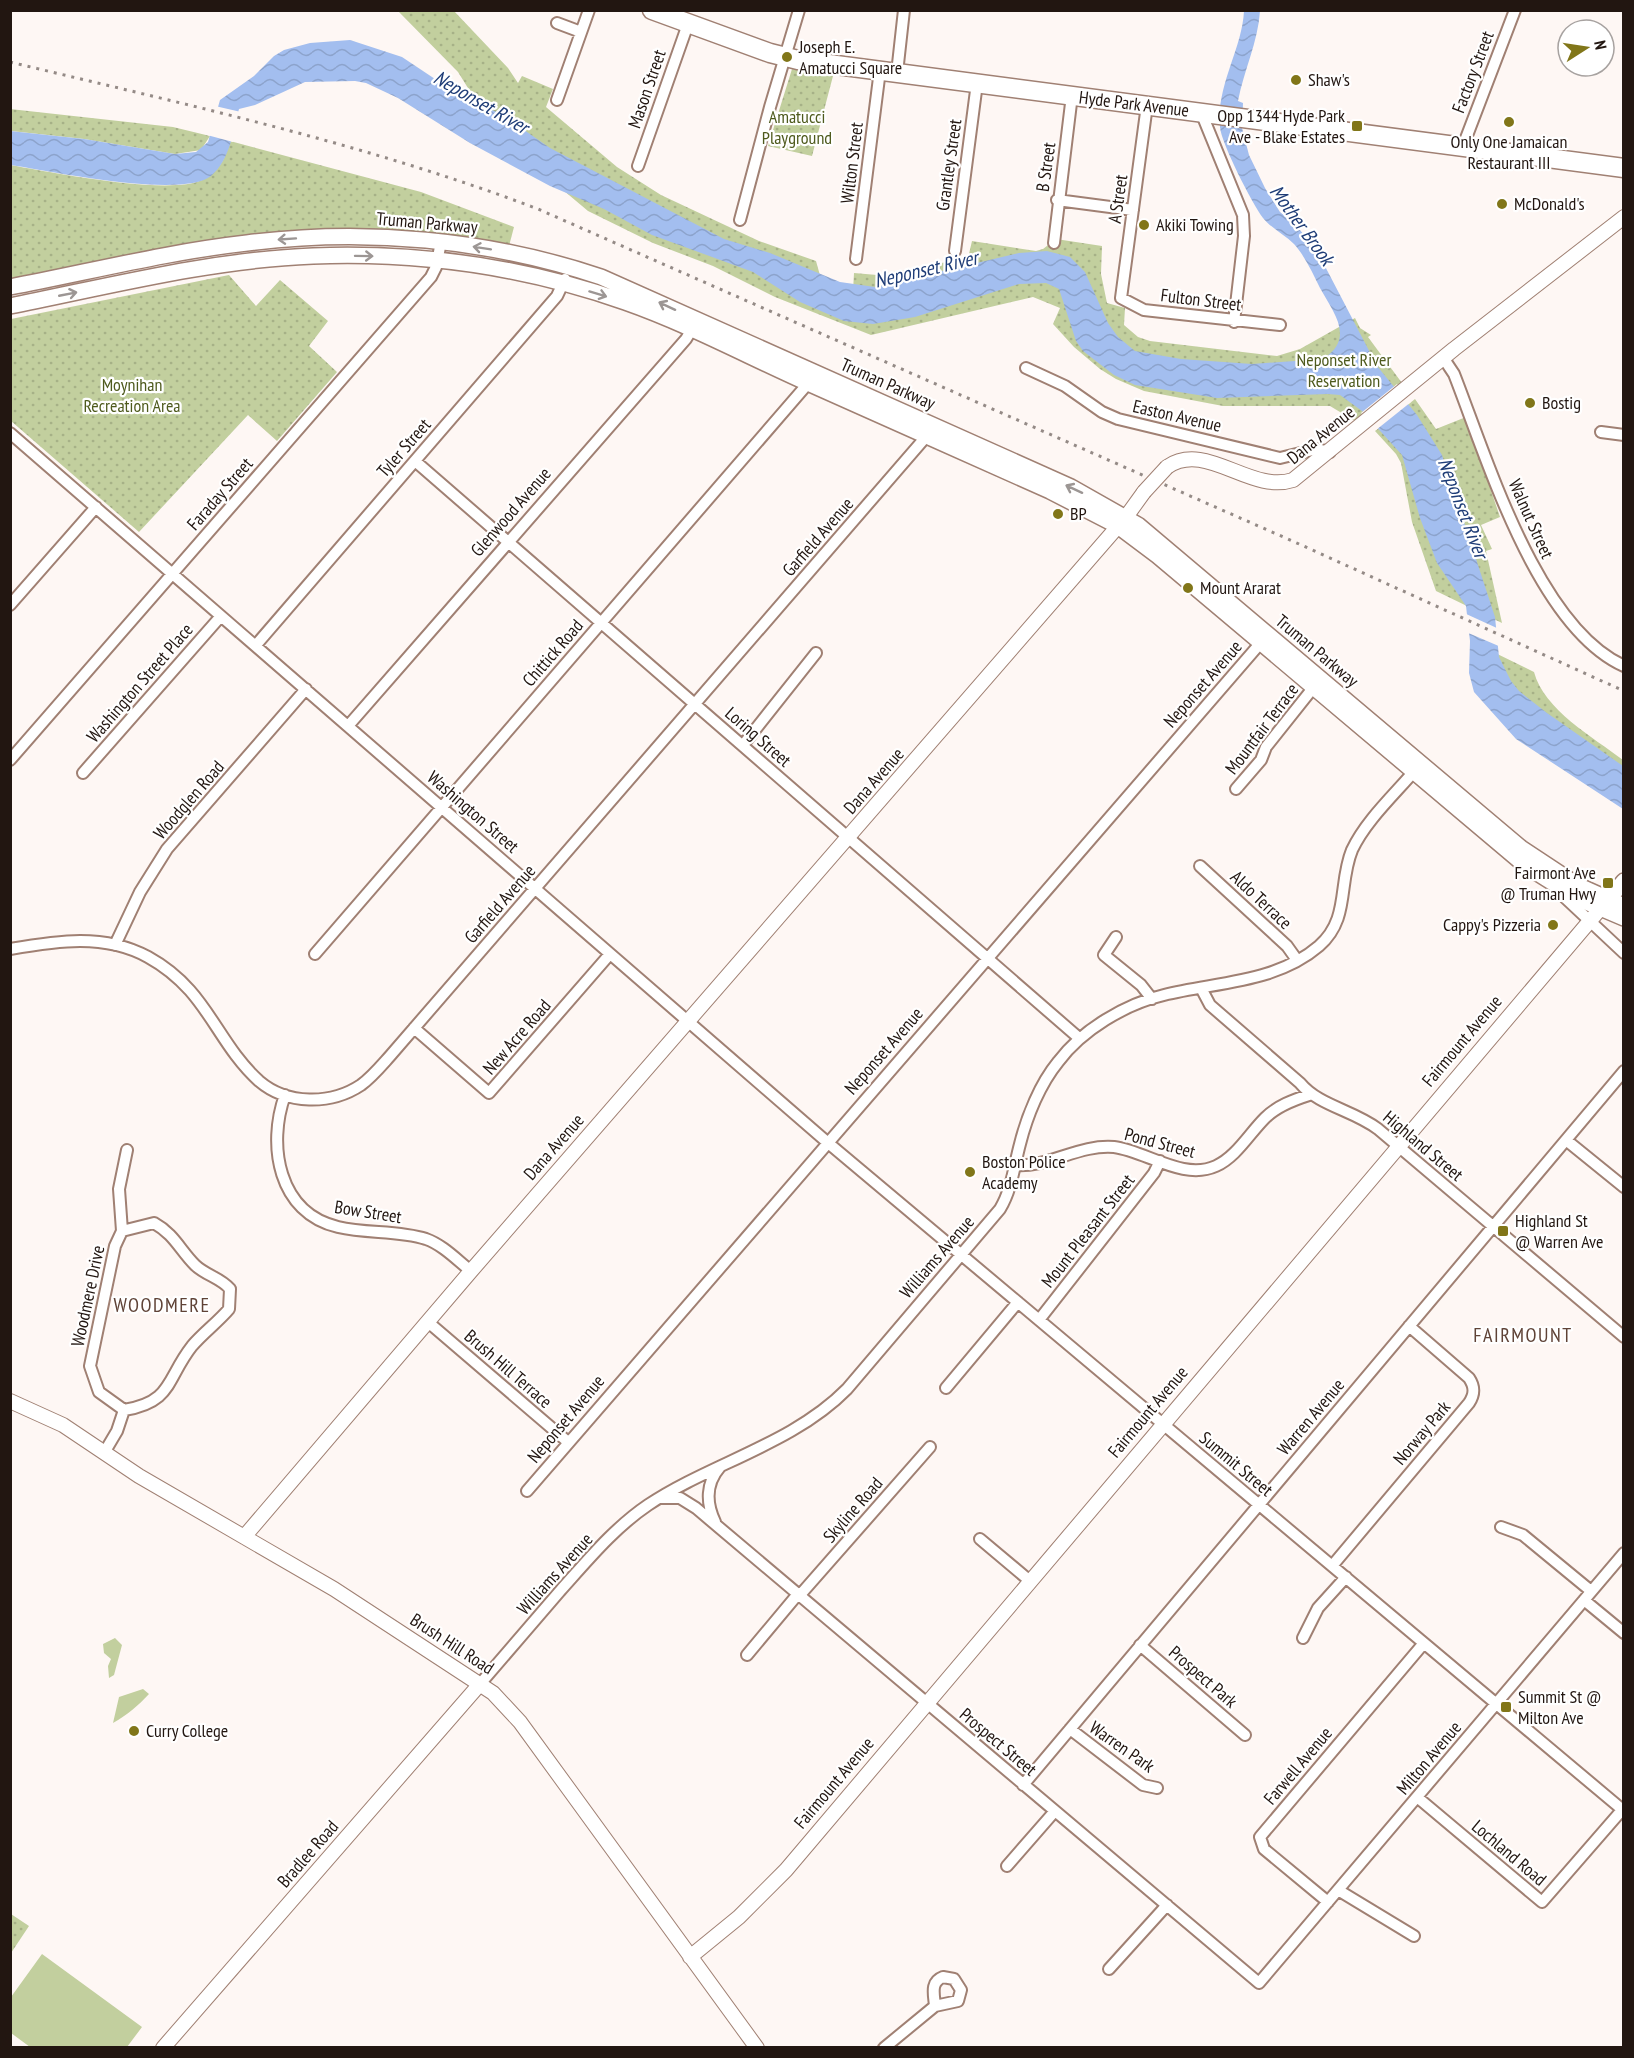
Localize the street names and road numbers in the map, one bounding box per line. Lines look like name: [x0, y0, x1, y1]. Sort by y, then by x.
street label: Factory Street: [1446, 28, 1499, 116]
street label: Mason Street: [622, 47, 671, 131]
street label: Hyde Park Avenue: [1078, 85, 1190, 122]
street label: Grantley Street: [931, 117, 966, 212]
street label: Wilton Street: [835, 121, 868, 205]
street label: B Street: [1031, 141, 1060, 193]
street label: A Street: [1103, 173, 1132, 225]
street label: Truman Parkway: [376, 207, 479, 238]
street label: Fulton Street: [1159, 283, 1243, 316]
street label: Truman Parkway: [837, 352, 939, 415]
street label: Easton Avenue: [1131, 394, 1224, 437]
street label: Dana Avenue: [1282, 400, 1359, 469]
street label: Tyler Street: [372, 413, 435, 482]
street label: Faraday Street: [182, 452, 258, 535]
street label: Glenwood Avenue: [466, 462, 556, 561]
street label: Walnut Street: [1504, 475, 1559, 562]
street label: Garfield Avenue: [777, 492, 858, 581]
street label: Truman Parkway: [1271, 609, 1364, 692]
street label: Chittick Road: [517, 614, 588, 691]
street label: Washington Street Place: [82, 618, 198, 747]
street label: Neponset Avenue: [1159, 635, 1247, 732]
street label: Mountfair Terrace: [1220, 679, 1303, 779]
street label: Loring Street: [721, 702, 796, 772]
street label: Dana Avenue: [839, 743, 909, 819]
street label: Woodglen Road: [148, 756, 229, 844]
street label: Washington Street: [423, 766, 524, 858]
street label: Garfield Avenue: [459, 859, 540, 948]
street label: Aldo Terrace: [1226, 865, 1297, 934]
street label: Fairmount Avenue: [1417, 990, 1507, 1091]
street label: New Acre Road: [478, 994, 556, 1079]
street label: Neponset Avenue: [840, 1002, 928, 1099]
street label: Highland Street: [1379, 1105, 1468, 1186]
street label: Dana Avenue: [519, 1109, 589, 1185]
street label: Pond Street: [1122, 1122, 1198, 1163]
street label: Mount Pleasant Street: [1036, 1169, 1139, 1292]
street label: Bow Street: [333, 1195, 403, 1228]
street label: Williams Avenue: [894, 1211, 979, 1303]
street label: Woodmere Drive: [66, 1243, 109, 1349]
street label: Brush Hill Terrace: [460, 1324, 557, 1413]
street label: Fairmount Avenue: [1103, 1361, 1193, 1462]
street label: Neponset Avenue: [522, 1370, 609, 1467]
street label: Warren Avenue: [1272, 1374, 1349, 1460]
street label: Norway Park: [1388, 1396, 1455, 1470]
street label: Summit Street: [1195, 1426, 1278, 1501]
street label: Skyline Road: [818, 1472, 887, 1547]
street label: Williams Avenue: [512, 1528, 597, 1619]
street label: Brush Hill Road: [406, 1608, 499, 1679]
street label: Prospect Park: [1164, 1641, 1242, 1713]
street label: Prospect Street: [955, 1703, 1042, 1781]
street label: Warren Park: [1085, 1716, 1159, 1777]
street label: Milton Avenue: [1391, 1716, 1466, 1799]
street label: Farwell Avenue: [1258, 1722, 1337, 1809]
street label: Fairmount Avenue: [789, 1732, 879, 1833]
street label: Bradlee Road: [272, 1815, 343, 1892]
street label: Lochland Road: [1467, 1815, 1551, 1890]

